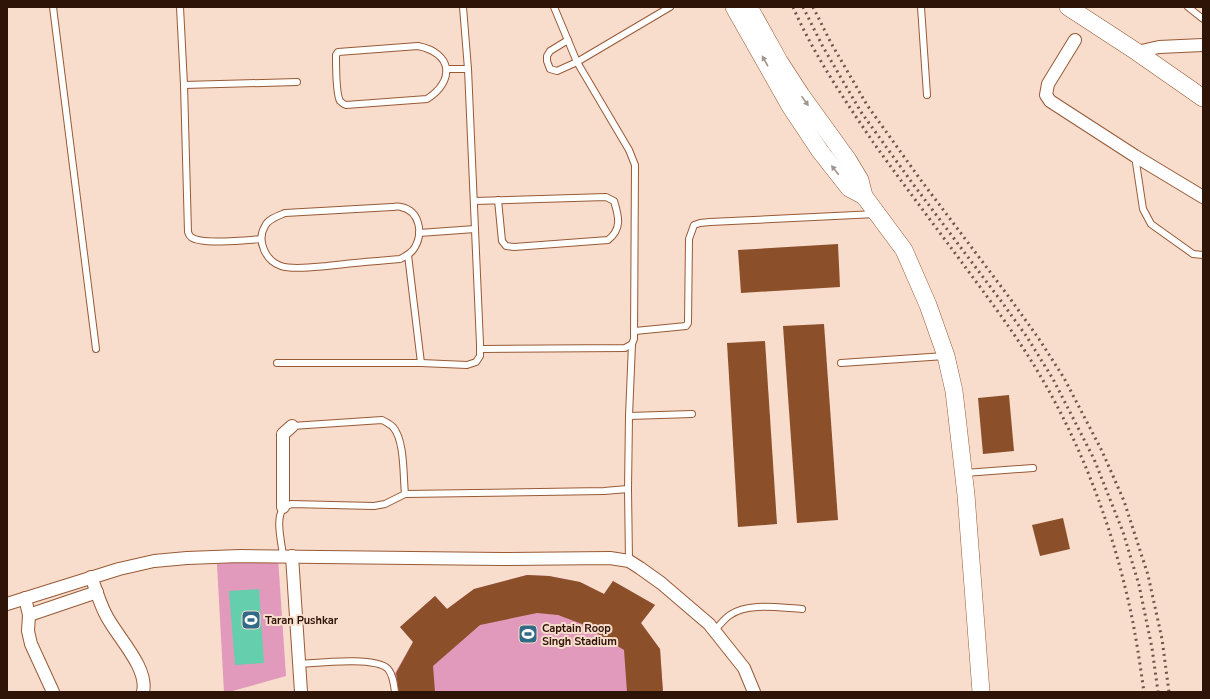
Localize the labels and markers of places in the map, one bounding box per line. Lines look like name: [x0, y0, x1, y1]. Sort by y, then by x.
sports icon: Taran Pushkar: [240, 609, 262, 631]
place label: Taran Pushkar: [265, 613, 339, 628]
place label: Captain Roop Singh Stadium: [542, 621, 617, 649]
sports icon: Captain Roop Singh Stadium: [517, 623, 539, 645]

